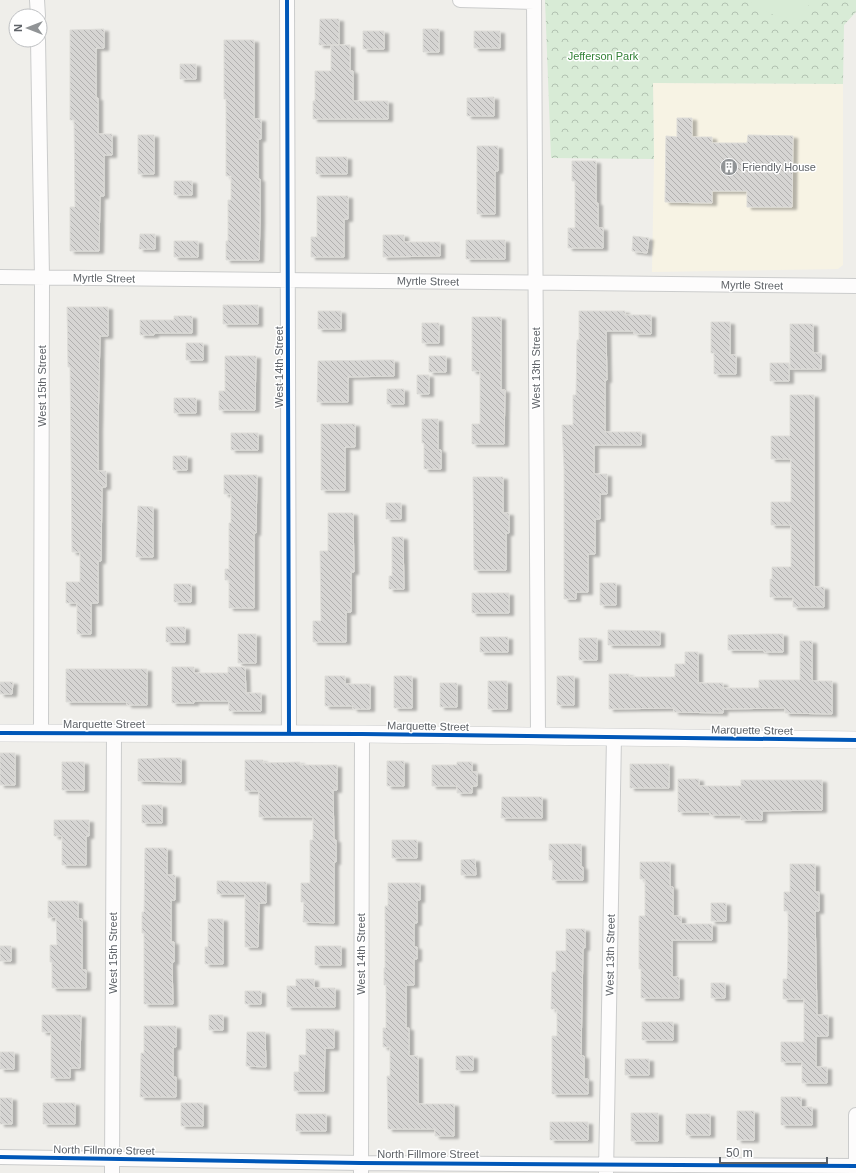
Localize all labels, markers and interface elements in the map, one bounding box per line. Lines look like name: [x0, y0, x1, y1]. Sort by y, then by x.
north arrow: [8, 8, 48, 48]
text: N: [12, 24, 24, 32]
park label: Jefferson Park: [568, 50, 639, 62]
building icon: Friendly House: [719, 157, 739, 177]
place label: Friendly House: [742, 161, 816, 173]
street label: Myrtle Street: [73, 271, 135, 285]
street label: Myrtle Street: [397, 274, 459, 288]
street label: Myrtle Street: [721, 278, 783, 292]
street label: West 14th Street: [273, 326, 285, 408]
street label: West 13th Street: [530, 327, 542, 409]
street label: West 15th Street: [36, 345, 48, 427]
street label: Marquette Street: [63, 718, 145, 730]
street label: Marquette Street: [387, 719, 469, 733]
street label: Marquette Street: [711, 723, 793, 737]
street label: West 15th Street: [107, 912, 119, 994]
street label: West 14th Street: [355, 913, 367, 995]
street label: West 13th Street: [603, 914, 617, 996]
scale bar: [720, 1139, 827, 1165]
street label: North Fillmore Street: [53, 1143, 155, 1157]
text: 50 m: [726, 1146, 753, 1160]
street label: North Fillmore Street: [377, 1148, 479, 1160]

